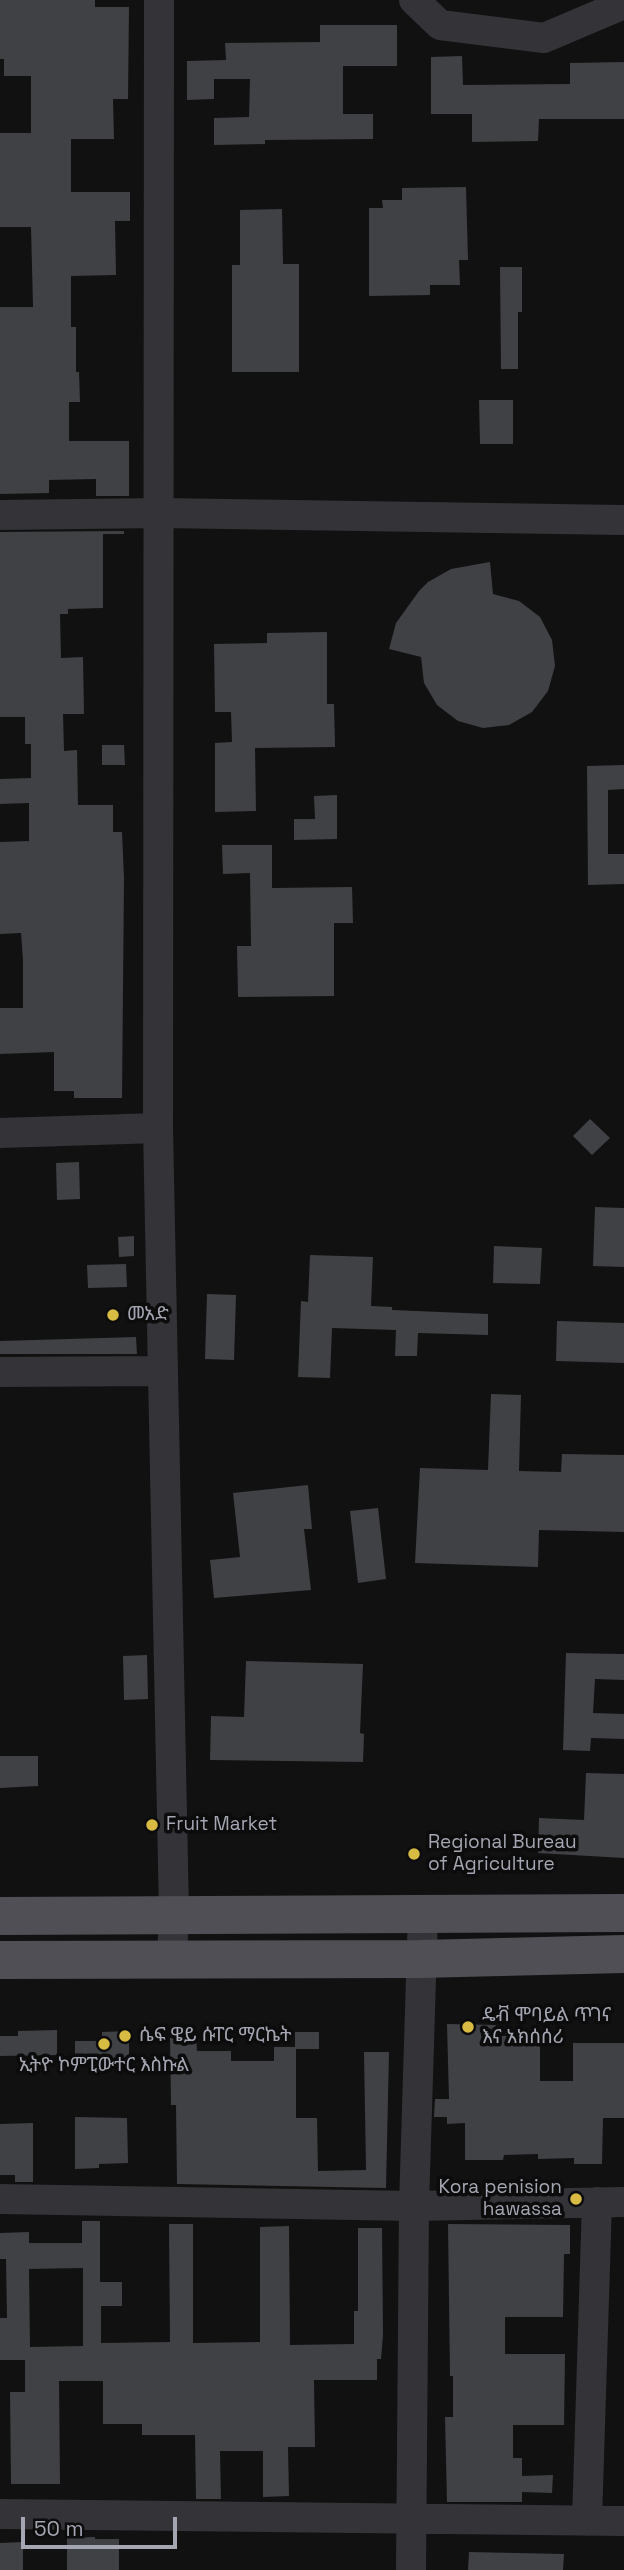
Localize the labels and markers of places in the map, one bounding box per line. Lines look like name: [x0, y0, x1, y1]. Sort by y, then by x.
place label: መአድ: [127, 1304, 169, 1326]
marker: መአድ: [105, 1307, 121, 1323]
place label: Fruit Market: [166, 1814, 277, 1836]
marker: Fruit Market: [144, 1817, 160, 1833]
place label: Regional Bureau of Agriculture: [428, 1832, 577, 1876]
marker: Regional Bureau of Agriculture: [406, 1846, 422, 1862]
place label: ዴቭ ሞባይል ጥገና እና አክሰሰሪ: [482, 2005, 611, 2049]
marker: ዴቭ ሞባይል ጥገና እና አክሰሰሪ: [460, 2019, 476, 2035]
place label: ሴፍ ዌይ ሱፐር ማርኬት: [139, 2025, 291, 2047]
marker: ሴፍ ዌይ ሱፐር ማርኬት: [117, 2028, 133, 2044]
marker: ኢትዮ ኮምፒውተር እስኩል: [96, 2036, 112, 2052]
place label: ኢትዮ ኮምፒውተር እስኩል: [19, 2055, 189, 2077]
place label: Kora penision hawassa: [439, 2177, 562, 2221]
marker: Kora penision hawassa: [568, 2191, 584, 2207]

